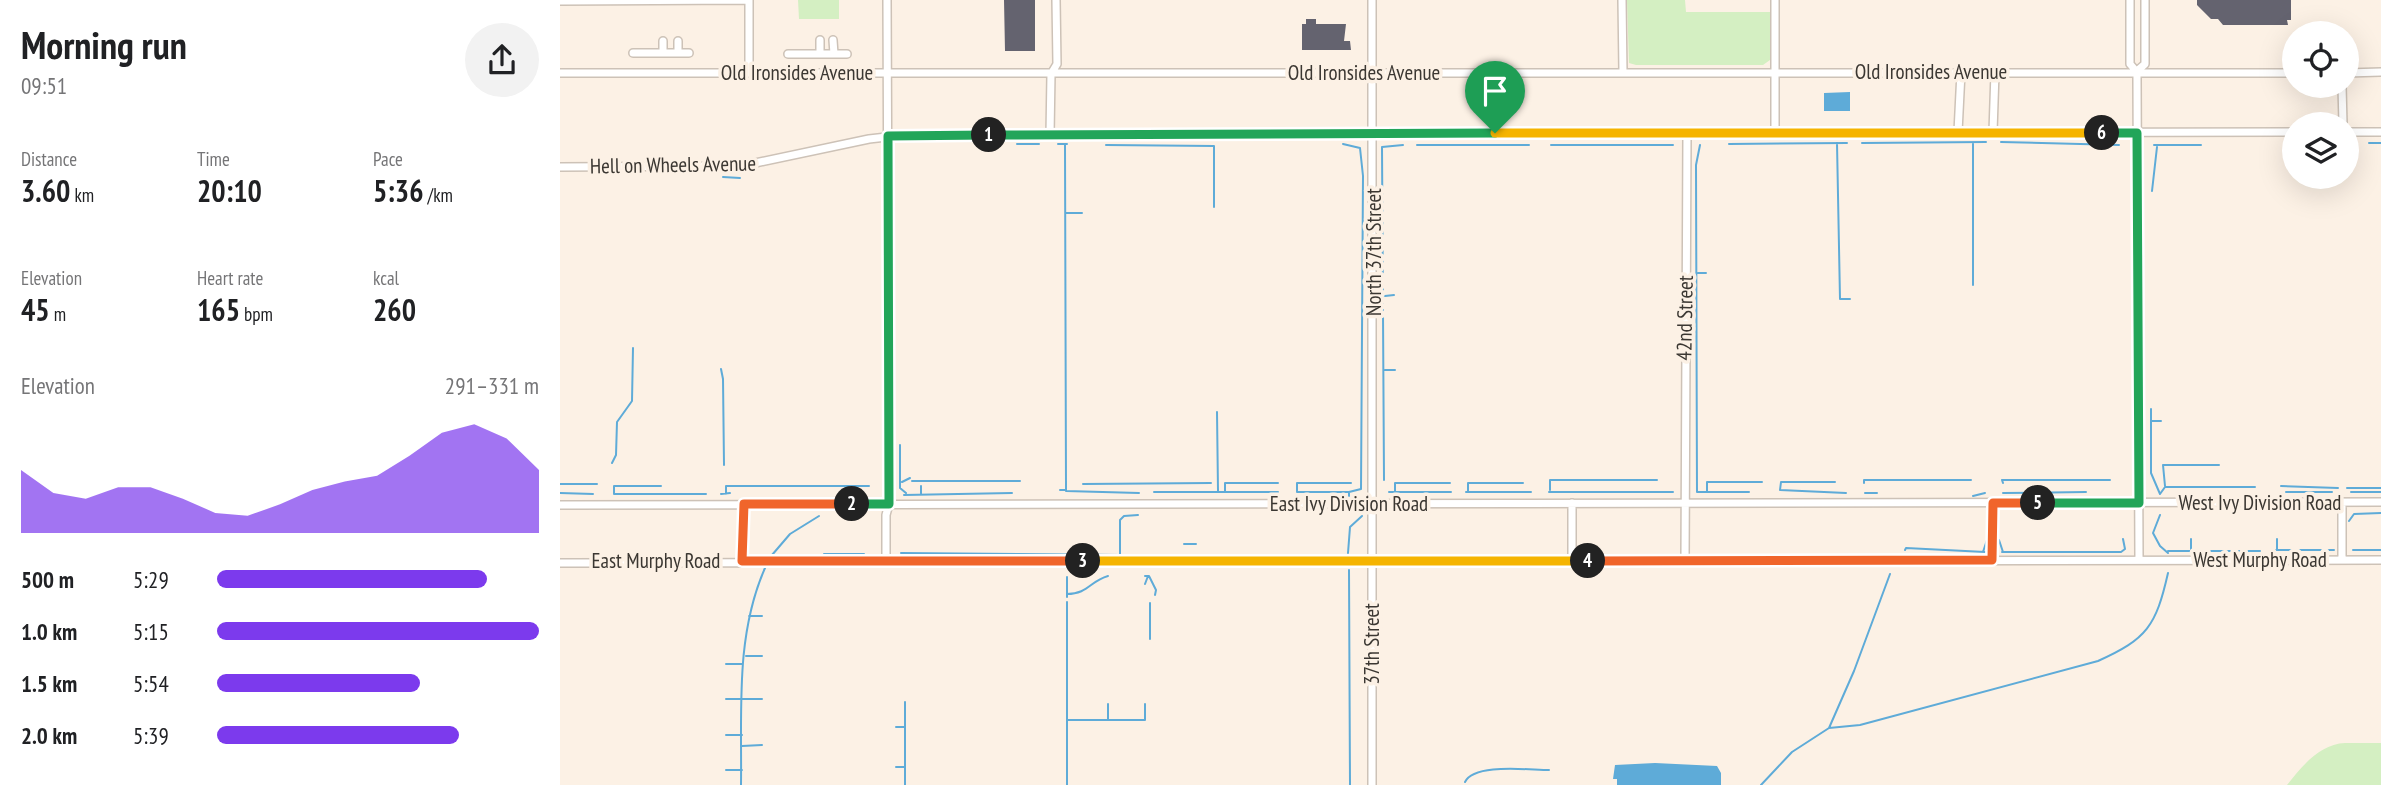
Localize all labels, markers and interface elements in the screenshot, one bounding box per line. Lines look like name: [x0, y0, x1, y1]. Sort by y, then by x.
text: Morning run: [21, 20, 187, 69]
map controls: [2282, 21, 2359, 189]
button: locate: [2282, 21, 2359, 98]
button: share: [465, 23, 539, 97]
street label: Old Ironsides Avenue: [1855, 58, 2007, 85]
street label: Old Ironsides Avenue: [721, 59, 873, 86]
street label: Old Ironsides Avenue: [1288, 59, 1440, 86]
pin: [1465, 61, 1525, 133]
text: 09:51: [21, 71, 67, 100]
icon: arrive: [1476, 72, 1514, 110]
button: layers: [2282, 112, 2359, 189]
pin: 6: [2084, 116, 2120, 150]
pin: 1: [972, 118, 1006, 152]
text: 6: [2097, 120, 2106, 144]
text: 1: [984, 122, 993, 146]
text: Distance: [21, 147, 77, 171]
text: Time: [197, 147, 230, 171]
text: Pace: [373, 147, 403, 171]
street label: Hell on Wheels Avenue: [590, 150, 756, 179]
text: 3.60: [21, 171, 70, 210]
text: 20:10: [197, 171, 262, 210]
text: 5:36: [373, 171, 424, 210]
text: km: [70, 183, 94, 207]
text: /km: [424, 183, 453, 207]
street label: North 37th Street: [1360, 188, 1387, 316]
text: Elevation: [21, 266, 82, 290]
text: Heart rate: [197, 266, 263, 290]
text: kcal: [373, 266, 399, 290]
street label: 42nd Street: [1670, 275, 1699, 361]
text: 45: [21, 290, 50, 329]
text: 165: [197, 290, 240, 329]
text: 260: [373, 290, 416, 329]
text: m: [50, 302, 66, 326]
text: bpm: [240, 302, 273, 326]
text: Elevation: [21, 371, 95, 400]
text: 291–331 m: [445, 371, 539, 400]
pin: 2: [834, 486, 870, 522]
pin: 5: [2020, 486, 2056, 520]
street label: West Ivy Division Road: [2179, 489, 2341, 516]
street label: East Ivy Division Road: [1270, 490, 1428, 517]
text: 5: [2033, 490, 2042, 514]
text: 2: [847, 491, 856, 515]
pin: 3: [1065, 544, 1100, 578]
pin: 4: [1570, 544, 1606, 578]
street label: West Murphy Road: [2193, 546, 2327, 573]
street label: East Murphy Road: [592, 547, 720, 574]
text: 3: [1078, 548, 1087, 572]
text: 4: [1583, 548, 1592, 572]
text: 500 m: [21, 565, 74, 594]
text: 5:29: [133, 565, 169, 594]
street label: 37th Street: [1358, 603, 1385, 685]
text: 1.0 km: [21, 617, 77, 646]
text: 5:15: [133, 617, 169, 646]
text: 1.5 km: [21, 669, 77, 698]
text: 5:54: [133, 669, 169, 698]
text: 2.0 km: [21, 721, 77, 750]
text: 5:39: [133, 721, 169, 750]

